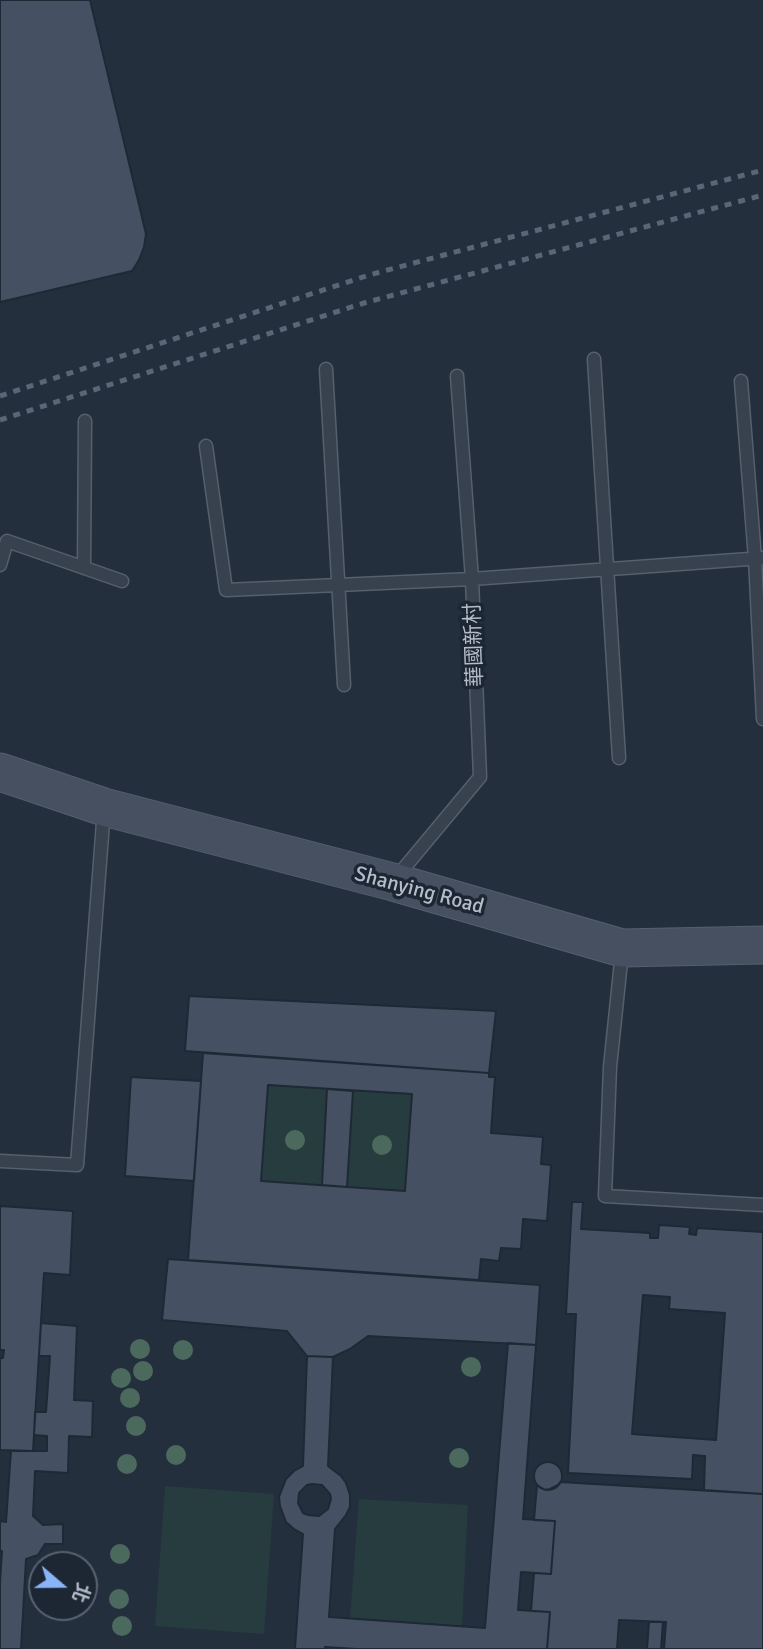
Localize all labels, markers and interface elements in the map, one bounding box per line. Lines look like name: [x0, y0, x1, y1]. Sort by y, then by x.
street label: 華國新村: [461, 603, 489, 687]
street label: Shanying Road: [352, 862, 486, 920]
north arrow: [28, 1551, 98, 1621]
text: 北: [66, 1579, 95, 1606]

